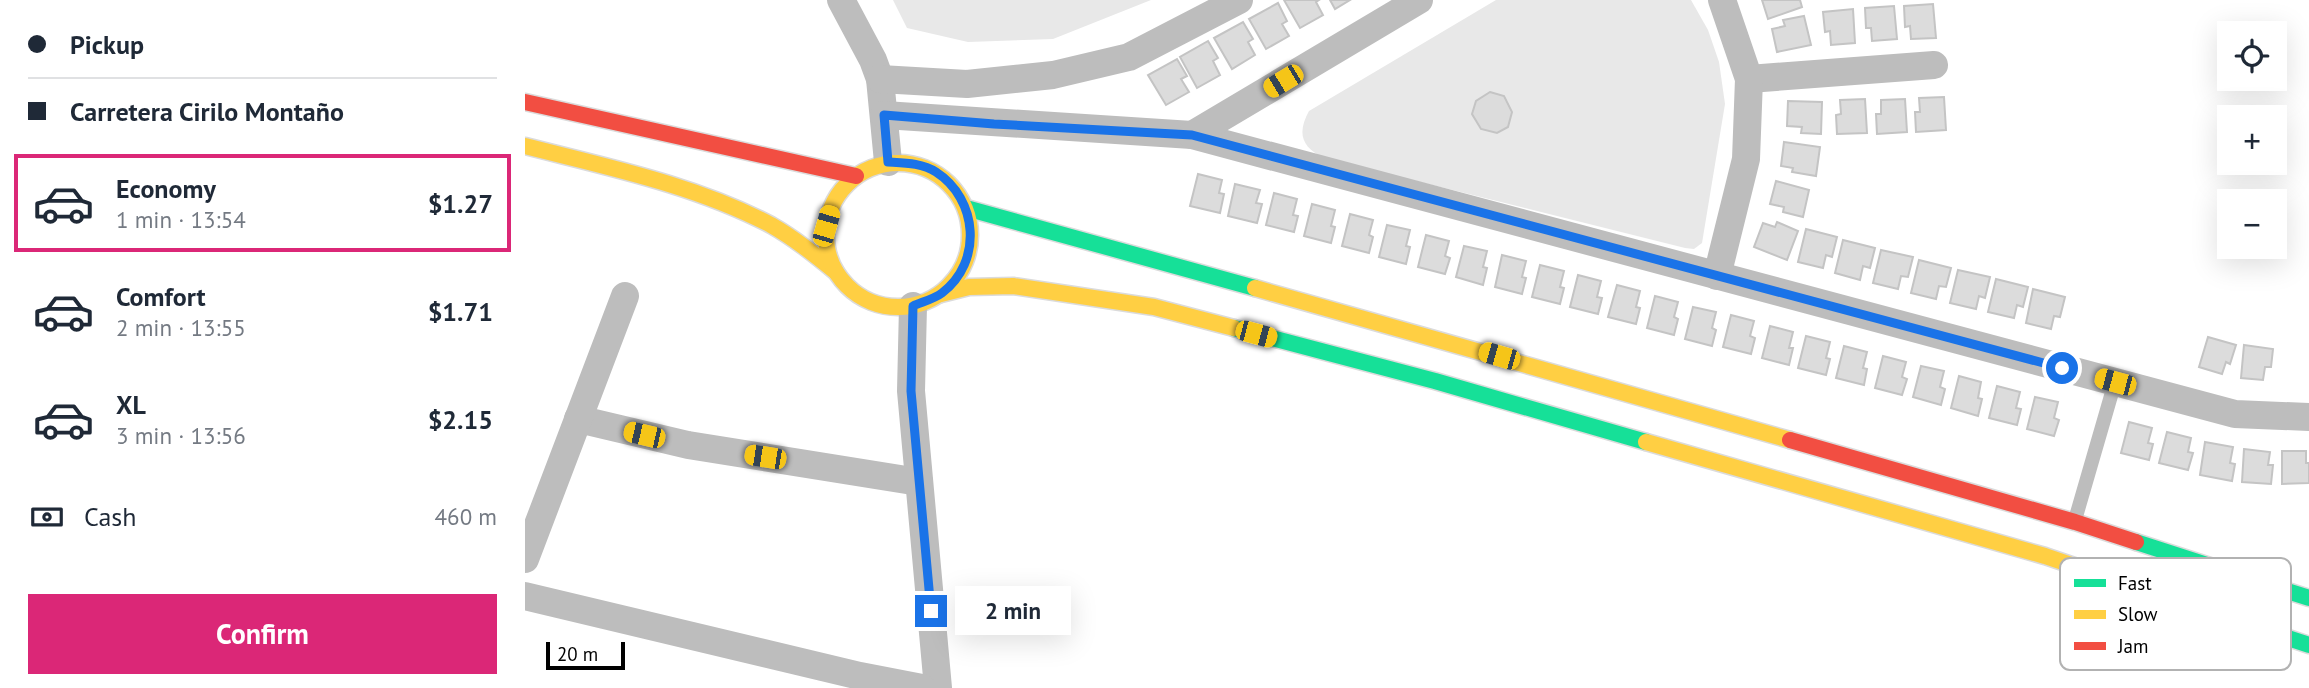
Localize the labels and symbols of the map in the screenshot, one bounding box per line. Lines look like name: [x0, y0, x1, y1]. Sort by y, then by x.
car: [1260, 61, 1307, 101]
car: [811, 203, 842, 249]
car: [1233, 318, 1280, 350]
car: [1476, 340, 1523, 372]
route start: [2046, 352, 2078, 384]
car: [2092, 366, 2139, 398]
car: [622, 420, 667, 450]
car: [743, 443, 788, 471]
legend: [2060, 558, 2291, 670]
text: Fast: [2118, 571, 2152, 595]
callout: 2 min: [955, 586, 1071, 636]
route end: [915, 595, 947, 627]
text: Slow: [2118, 602, 2158, 626]
text: Jam: [2117, 634, 2148, 658]
scale bar: [546, 639, 625, 671]

